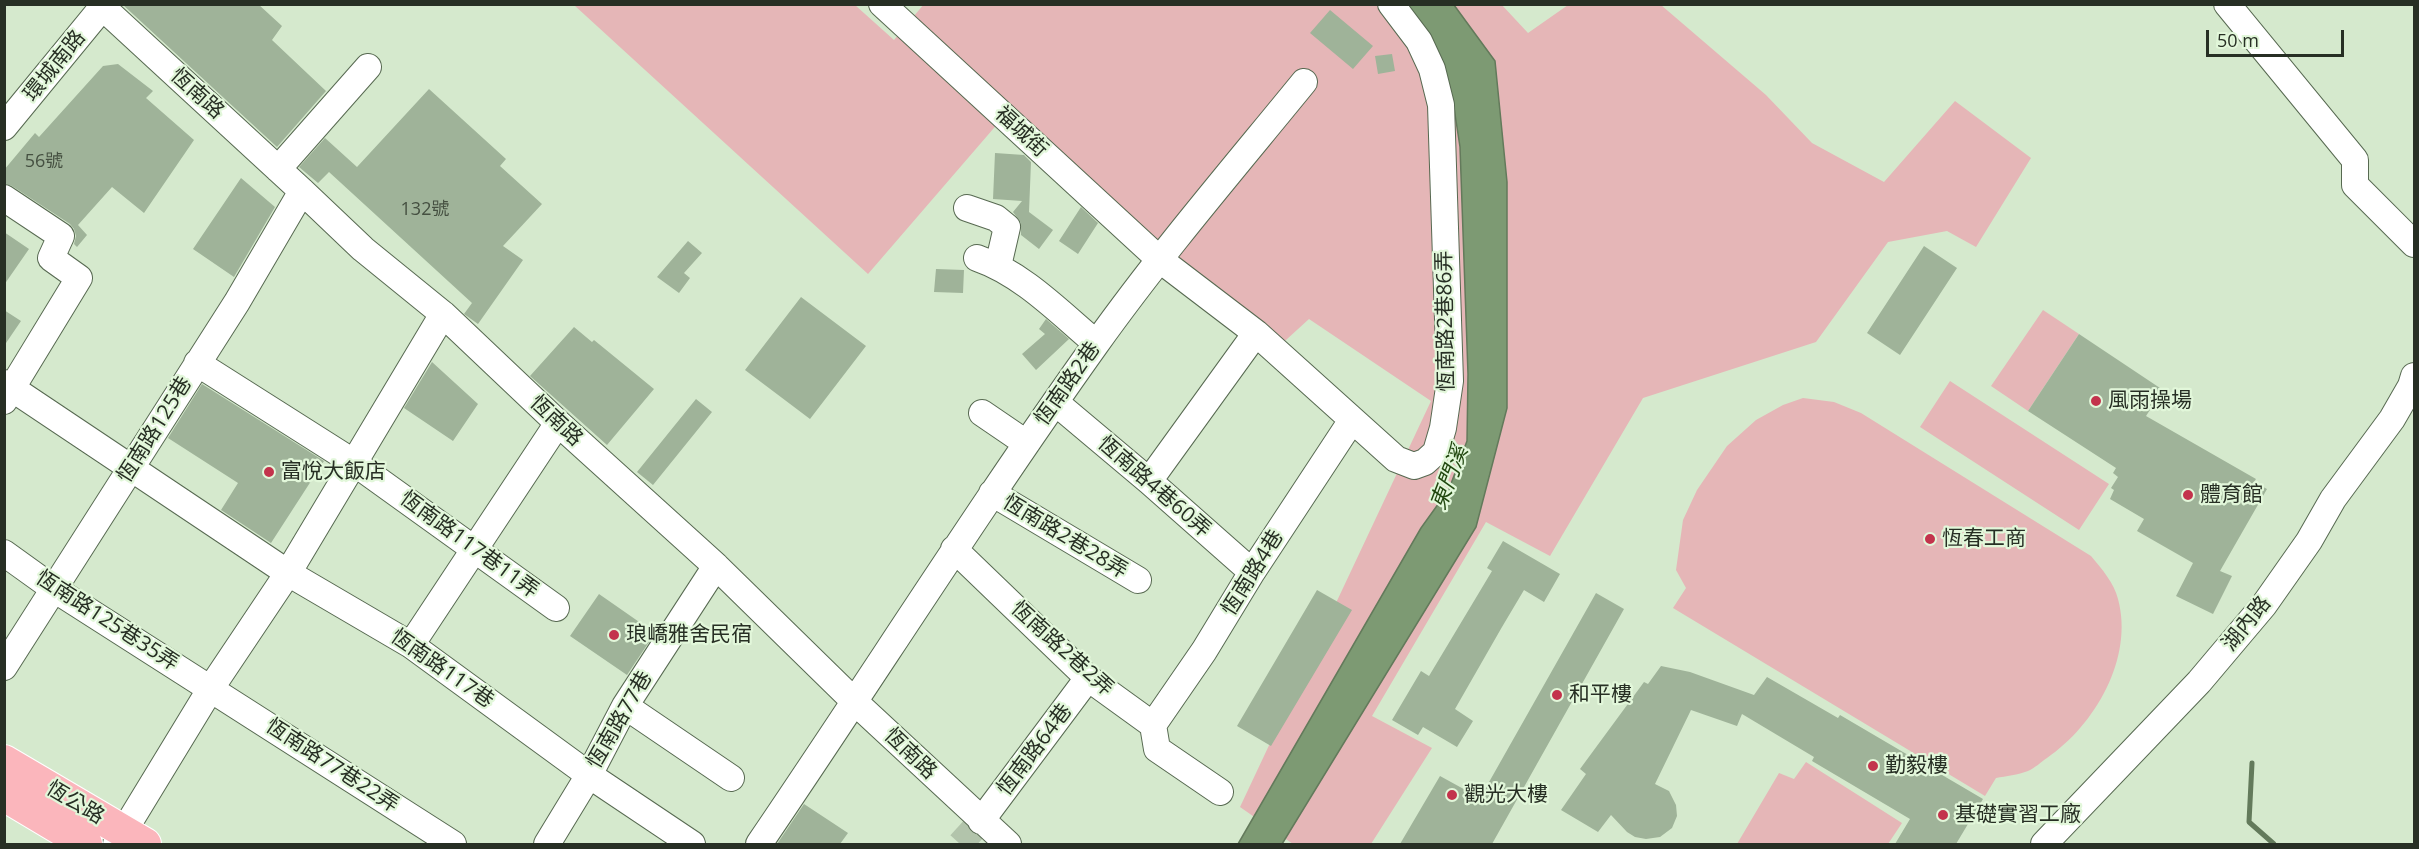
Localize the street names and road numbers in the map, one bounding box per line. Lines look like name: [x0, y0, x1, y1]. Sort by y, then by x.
street label: 環城南路: [19, 25, 91, 107]
street label: 恆南路: [165, 64, 229, 124]
street label: 福城街: [989, 101, 1053, 163]
street label: 恆南路2巷86弄: [1432, 250, 1460, 392]
street label: 恆南路2巷: [1030, 337, 1106, 431]
street label: 恆南路125巷: [113, 372, 197, 488]
street label: 恆南路: [524, 390, 588, 452]
street label: 恆南路4巷60弄: [1093, 431, 1215, 543]
street label: 恆南路117巷11弄: [395, 486, 543, 604]
street label: 恆南路2巷28弄: [998, 490, 1132, 584]
street label: 恆南路4巷: [1217, 526, 1289, 620]
street label: 恆南路125巷35弄: [31, 565, 183, 677]
street label: 湖內路: [2217, 592, 2277, 656]
street label: 恆南路2巷2弄: [1006, 596, 1118, 702]
street label: 恆南路117巷: [386, 624, 498, 714]
street label: 恆南路77巷: [582, 667, 658, 773]
street label: 恆南路64巷: [992, 699, 1078, 801]
street label: 恆南路77巷22弄: [261, 714, 403, 818]
street label: 恆南路: [879, 723, 941, 785]
street label: 恆公路: [42, 776, 108, 830]

